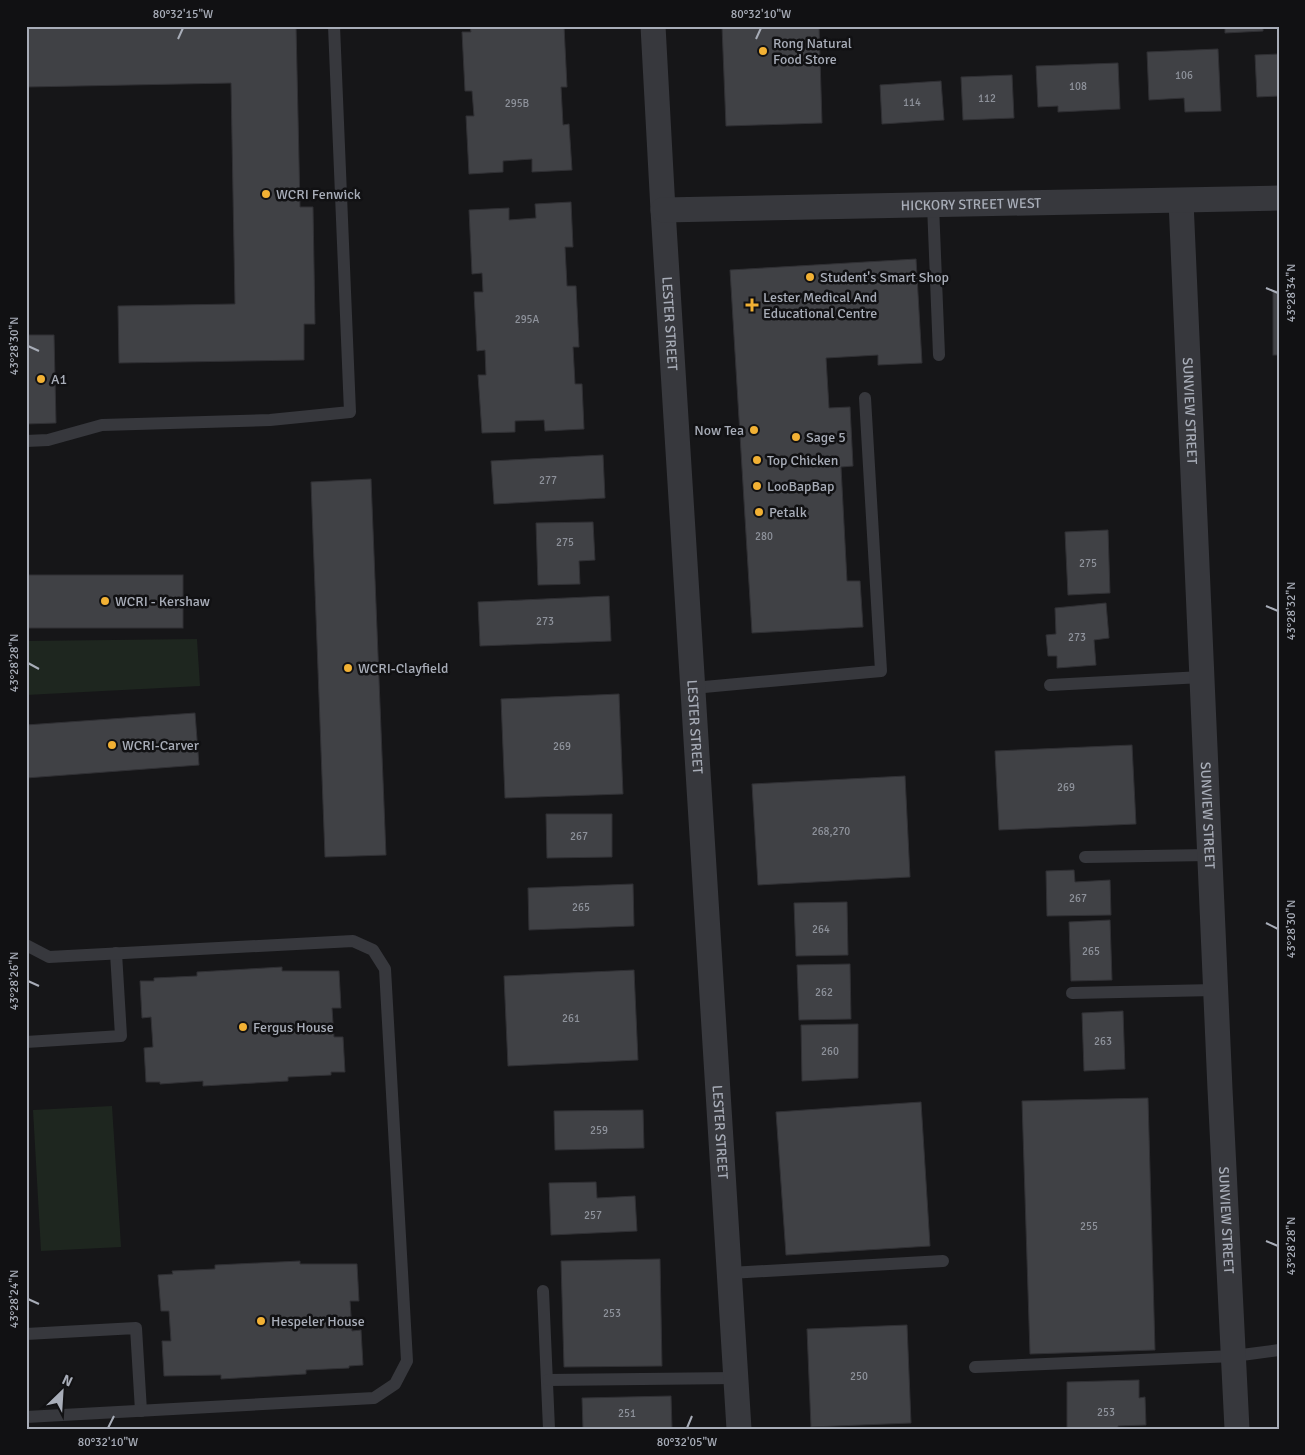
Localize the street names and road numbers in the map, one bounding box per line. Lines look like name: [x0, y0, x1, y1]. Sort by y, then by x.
street label: HICKORY STREET WEST: [901, 195, 1041, 214]
street label: LESTER STREET: [658, 276, 681, 371]
street label: SUNVIEW STREET: [1179, 357, 1201, 465]
street label: LESTER STREET: [683, 679, 706, 774]
street label: SUNVIEW STREET: [1197, 761, 1218, 869]
street label: LESTER STREET: [709, 1084, 731, 1180]
street label: SUNVIEW STREET: [1215, 1166, 1237, 1274]

